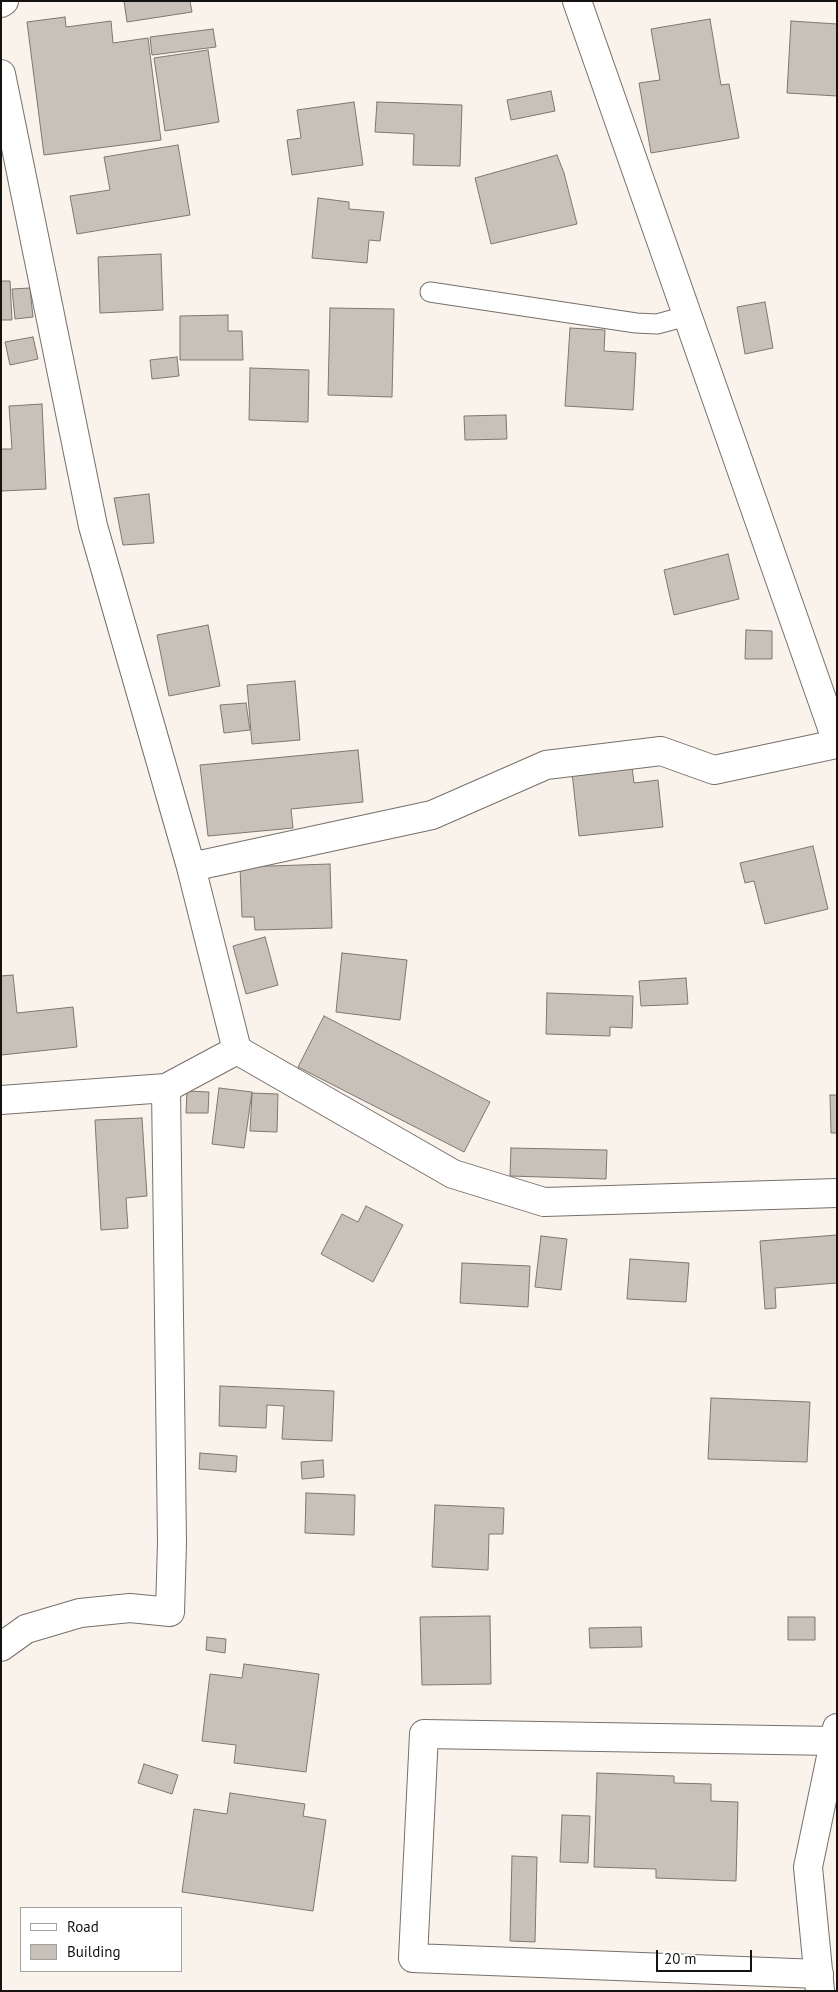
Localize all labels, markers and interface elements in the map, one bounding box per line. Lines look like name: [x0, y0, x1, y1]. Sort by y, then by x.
legend: [20, 1907, 182, 1972]
text: Road: [67, 1917, 99, 1936]
scale bar: [658, 1940, 754, 1972]
text: Building: [67, 1942, 121, 1961]
text: 20 m: [664, 1949, 697, 1968]

